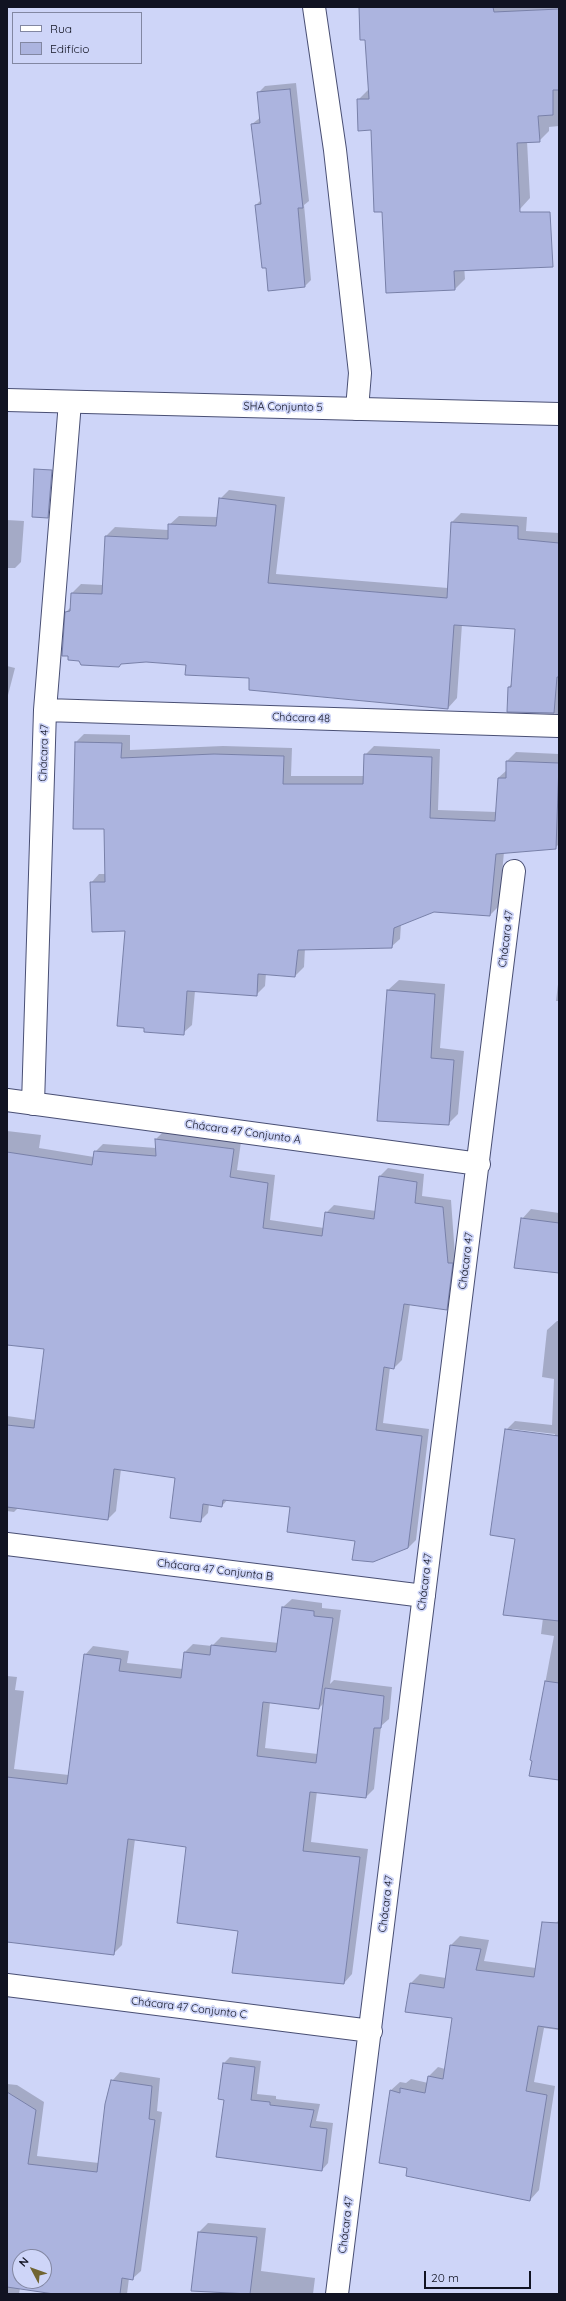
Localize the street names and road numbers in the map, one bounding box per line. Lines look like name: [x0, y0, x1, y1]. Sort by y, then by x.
street label: SHA Conjunto 5: [243, 400, 323, 414]
street label: Chácara 48: [272, 710, 330, 726]
street label: Chácara 47: [36, 724, 52, 782]
street label: Chácara 47: [496, 910, 516, 968]
street label: Chácara 47 Conjunto A: [184, 1117, 302, 1147]
street label: Chácara 47: [456, 1232, 476, 1290]
street label: Chácara 47: [415, 1553, 435, 1611]
street label: Chácara 47 Conjunta B: [156, 1556, 274, 1584]
street label: Chácara 47: [376, 1875, 396, 1933]
street label: Chácara 47 Conjunto C: [130, 1994, 248, 2022]
street label: Chácara 47: [336, 2196, 356, 2254]

